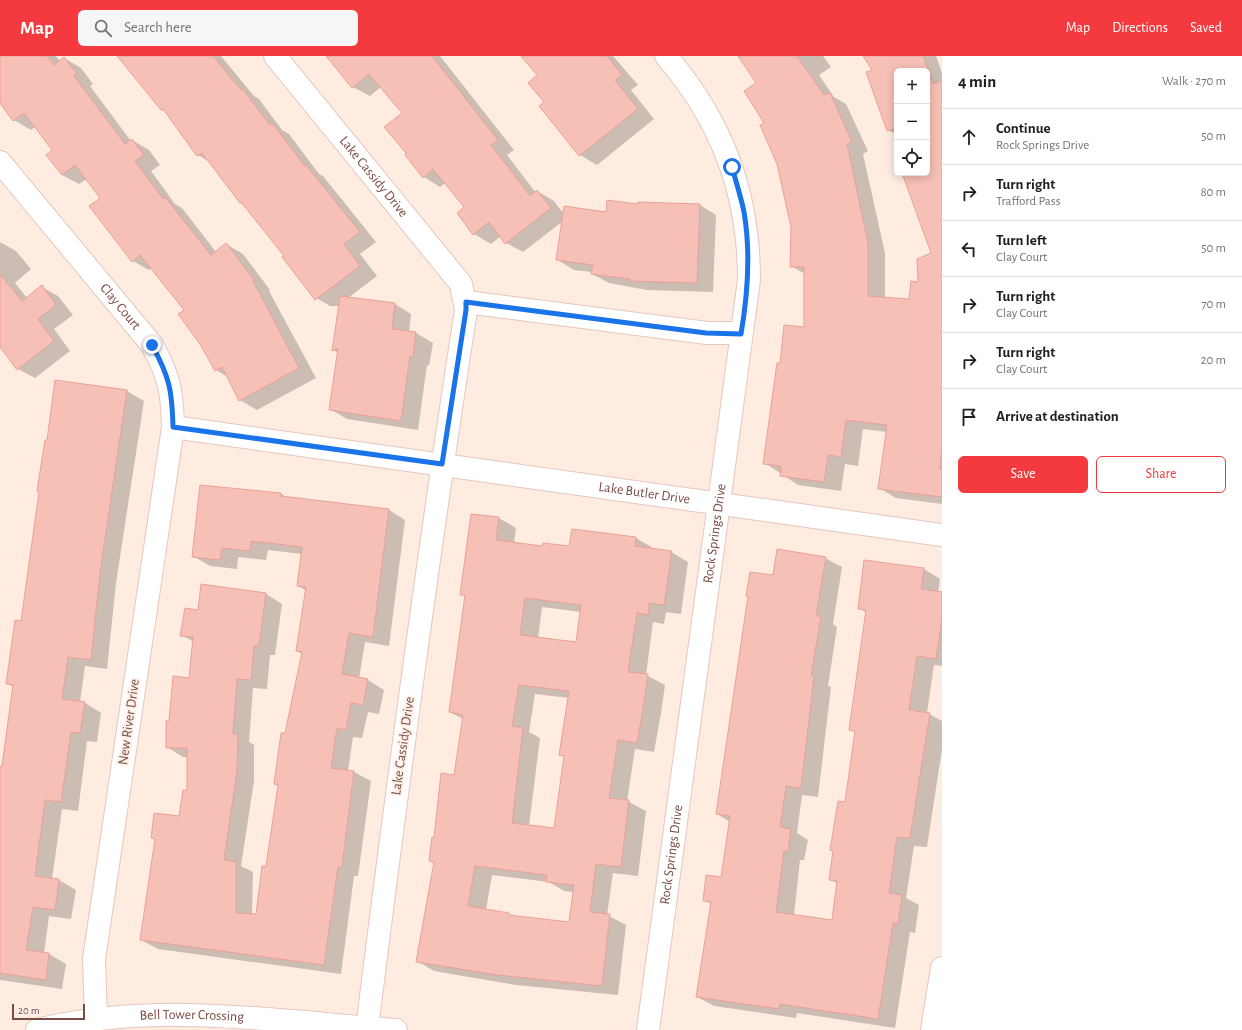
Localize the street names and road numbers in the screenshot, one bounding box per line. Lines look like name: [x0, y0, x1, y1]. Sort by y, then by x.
street label: Lake Cassidy Drive: [337, 134, 410, 220]
street label: Clay Court: [97, 281, 143, 333]
street label: Lake Butler Drive: [598, 480, 691, 507]
street label: Rock Springs Drive: [701, 483, 729, 584]
street label: New River Drive: [116, 678, 142, 766]
street label: Lake Cassidy Drive: [389, 696, 417, 796]
street label: Rock Springs Drive: [658, 804, 685, 905]
street label: Bell Tower Crossing: [139, 1008, 245, 1024]

